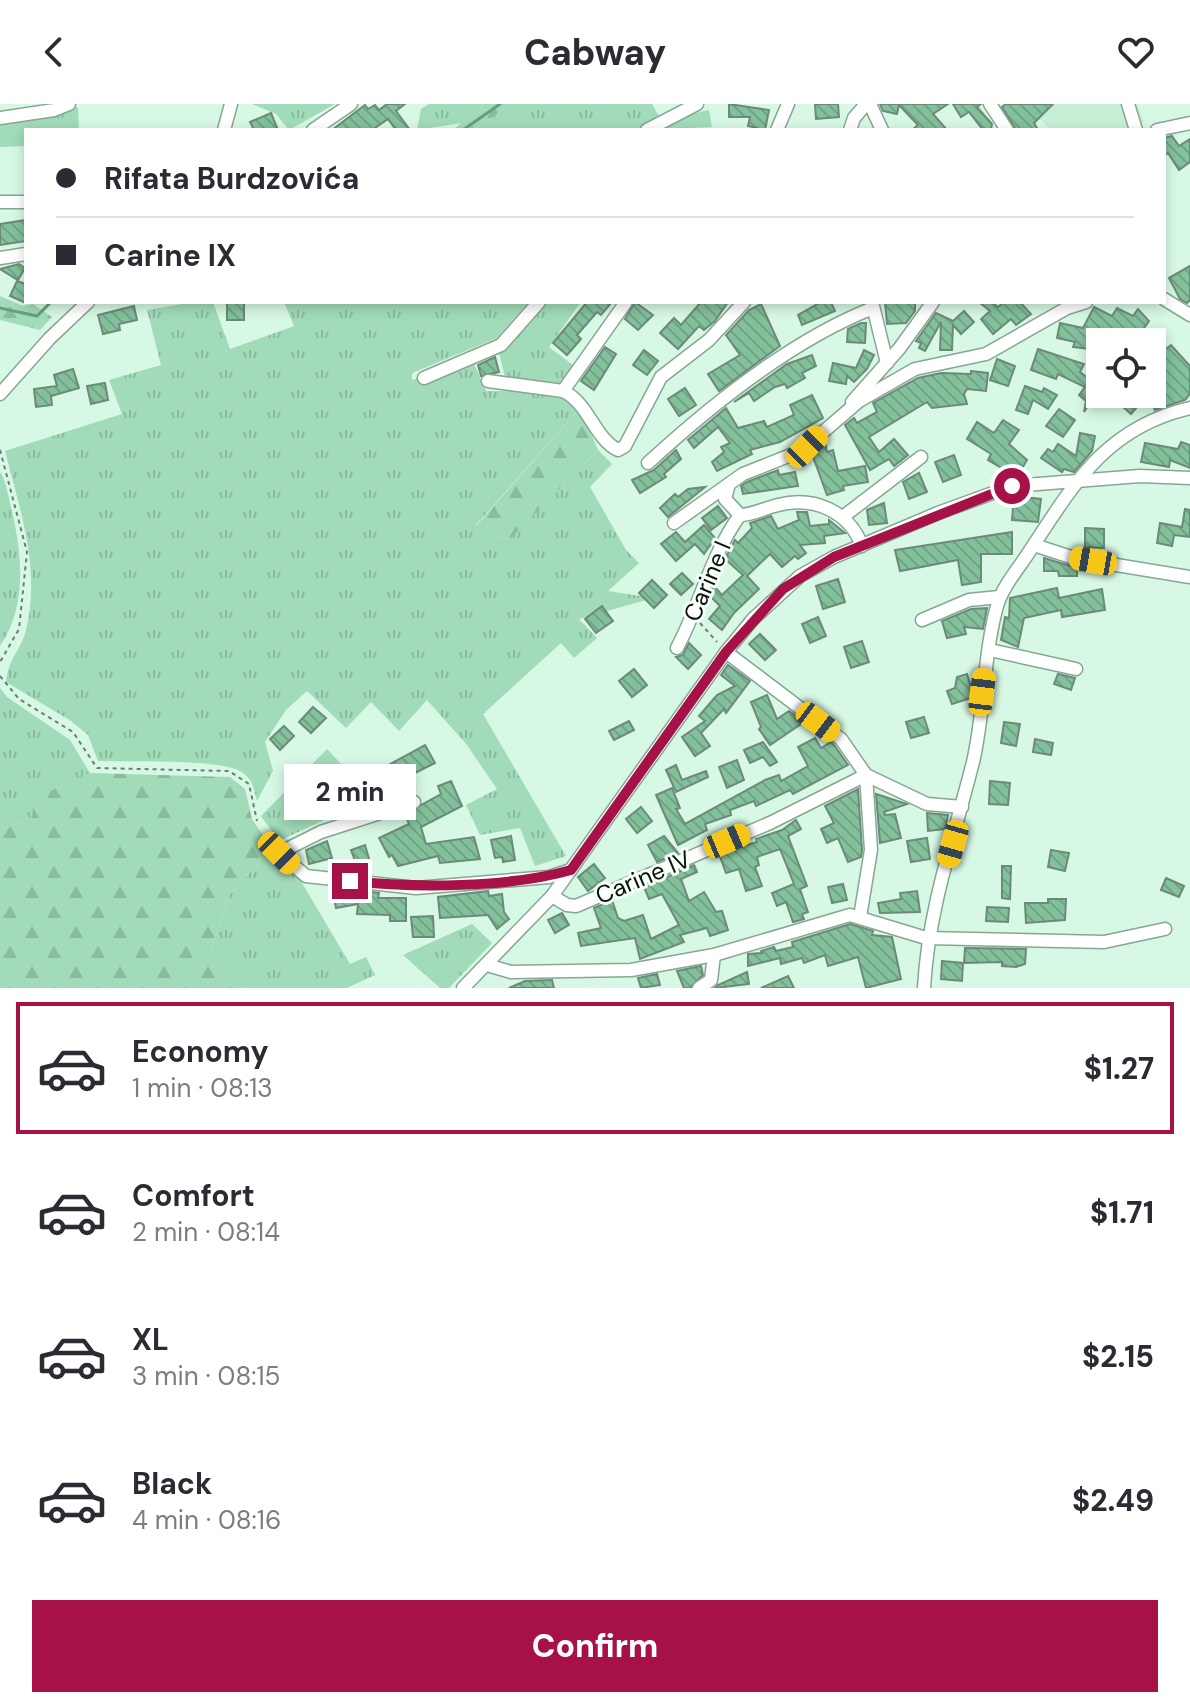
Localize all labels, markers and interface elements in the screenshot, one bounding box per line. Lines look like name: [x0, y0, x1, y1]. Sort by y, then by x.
text: Cabway: [524, 29, 666, 76]
icon: back: [32, 30, 76, 74]
icon: heart: [1114, 30, 1158, 74]
text: Rifata Burdzovića: [104, 159, 359, 198]
text: Carine IX: [104, 236, 236, 275]
map controls: [1086, 328, 1166, 408]
button: locate: [1086, 328, 1166, 408]
car: [782, 422, 832, 472]
route start: [994, 468, 1030, 504]
street label: Carine I: [676, 536, 738, 626]
car: [1067, 545, 1119, 577]
car: [967, 667, 997, 717]
car: [792, 698, 844, 746]
callout: 2 min: [284, 765, 416, 821]
text: 2 min: [315, 775, 385, 809]
car: [935, 818, 971, 870]
car: [700, 821, 754, 861]
car: [254, 828, 304, 878]
street label: Carine IV: [591, 843, 695, 911]
route end: [332, 863, 368, 899]
icon: car: [36, 1032, 108, 1104]
text: Economy: [132, 1032, 269, 1071]
text: $1.27: [1084, 1049, 1154, 1088]
text: 1 min · 08:13: [132, 1071, 273, 1105]
icon: car: [36, 1176, 108, 1248]
text: Comfort: [132, 1176, 255, 1215]
text: $1.71: [1090, 1193, 1154, 1232]
text: 2 min · 08:14: [132, 1215, 280, 1249]
icon: car: [36, 1320, 108, 1392]
text: XL: [132, 1320, 169, 1359]
text: $2.15: [1082, 1337, 1154, 1376]
text: 3 min · 08:15: [132, 1359, 280, 1393]
icon: car: [36, 1464, 108, 1536]
text: Black: [132, 1464, 212, 1503]
text: $2.49: [1072, 1481, 1154, 1520]
text: 4 min · 08:16: [132, 1503, 281, 1537]
button: Confirm: [32, 1600, 1158, 1692]

